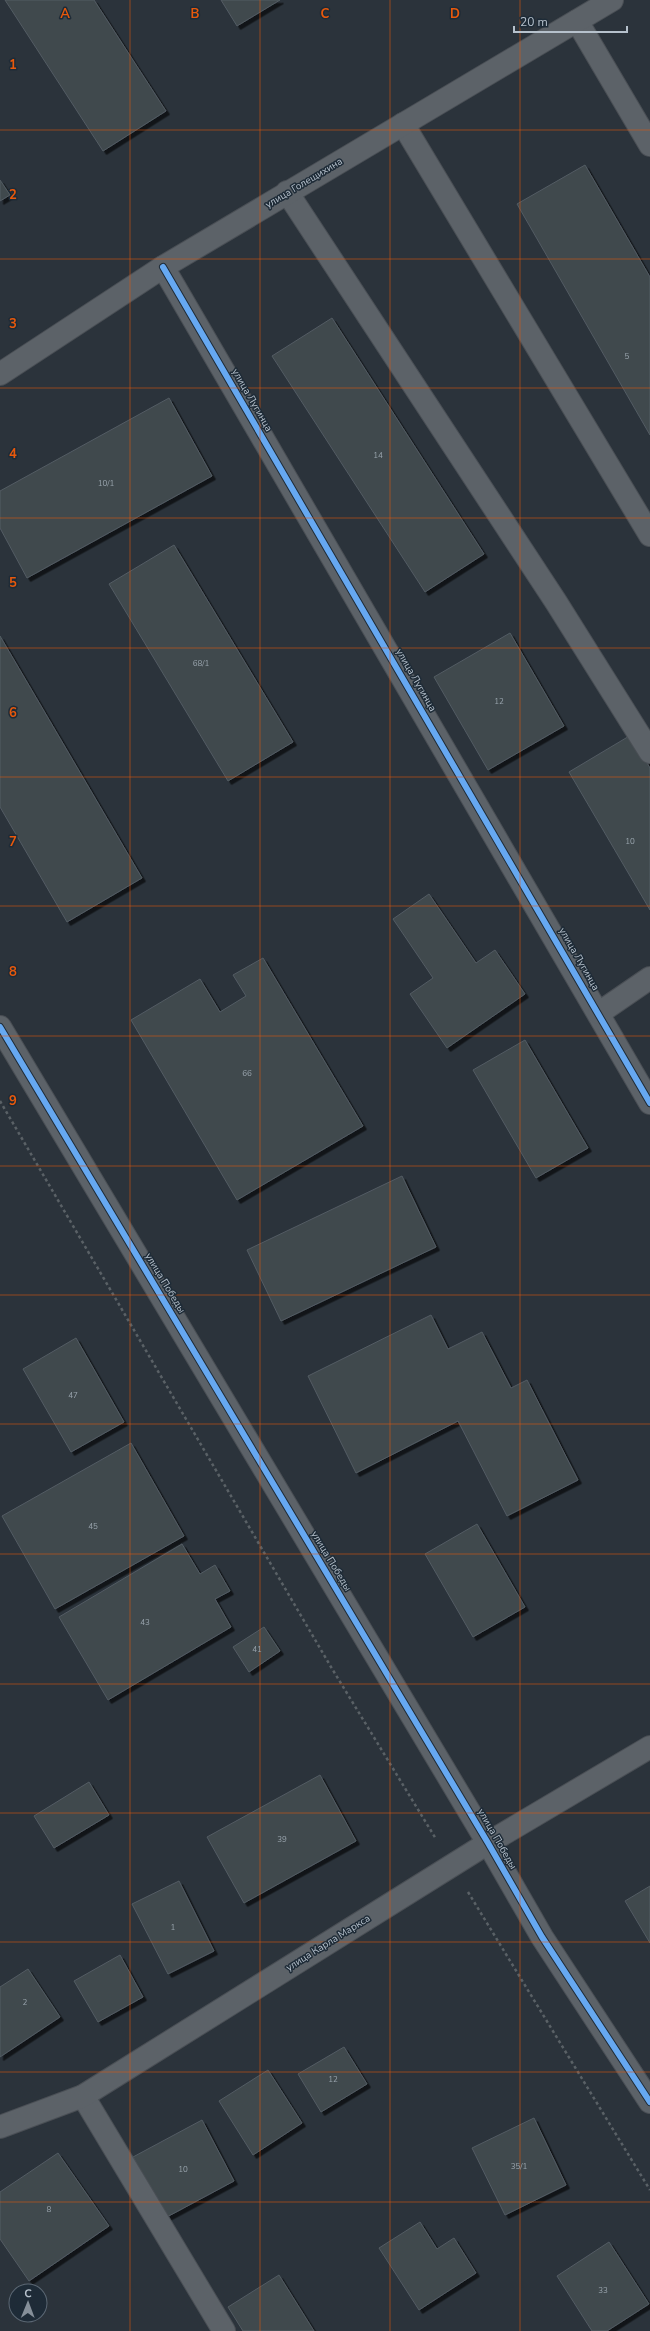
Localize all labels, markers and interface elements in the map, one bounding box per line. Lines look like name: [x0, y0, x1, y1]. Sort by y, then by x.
text: A: [60, 5, 70, 23]
text: B: [191, 5, 200, 23]
text: C: [321, 5, 330, 23]
text: D: [450, 5, 460, 23]
scale bar: [514, 8, 627, 34]
text: 20 m: [520, 14, 548, 30]
text: 1: [9, 56, 17, 74]
street label: улица Голещихина: [263, 154, 345, 212]
text: 2: [9, 186, 17, 204]
text: 3: [9, 315, 17, 333]
house number: 5: [625, 351, 630, 362]
street label: улица Лугинца: [228, 366, 276, 434]
text: 4: [9, 445, 17, 463]
house number: 14: [373, 450, 383, 461]
house number: 10/1: [98, 478, 115, 489]
text: 5: [9, 574, 17, 592]
street label: улица Лугинца: [392, 646, 440, 714]
house number: 68/1: [193, 658, 210, 669]
house number: 12: [494, 696, 504, 707]
text: 6: [9, 704, 17, 722]
text: 7: [9, 833, 17, 851]
house number: 10: [625, 836, 635, 847]
street label: улица Лугинца: [555, 925, 603, 993]
text: 8: [9, 963, 17, 981]
house number: 66: [242, 1068, 252, 1079]
text: 9: [9, 1092, 17, 1110]
street label: улица Победы: [141, 1250, 189, 1316]
house number: 47: [68, 1390, 78, 1401]
house number: 45: [88, 1521, 98, 1532]
street label: улица Победы: [307, 1528, 355, 1594]
house number: 43: [140, 1617, 150, 1628]
house number: 41: [252, 1644, 262, 1655]
street label: улица Победы: [474, 1806, 520, 1872]
house number: 39: [277, 1834, 287, 1845]
street label: улица Карла Маркса: [283, 1911, 373, 1975]
house number: 1: [171, 1922, 176, 1933]
house number: 2: [23, 1997, 28, 2008]
house number: 12: [328, 2074, 338, 2085]
house number: 35/1: [511, 2161, 528, 2172]
house number: 10: [178, 2164, 188, 2175]
house number: 8: [47, 2204, 52, 2215]
north arrow: [8, 2283, 48, 2323]
house number: 33: [598, 2285, 608, 2296]
text: С: [24, 2286, 33, 2301]

